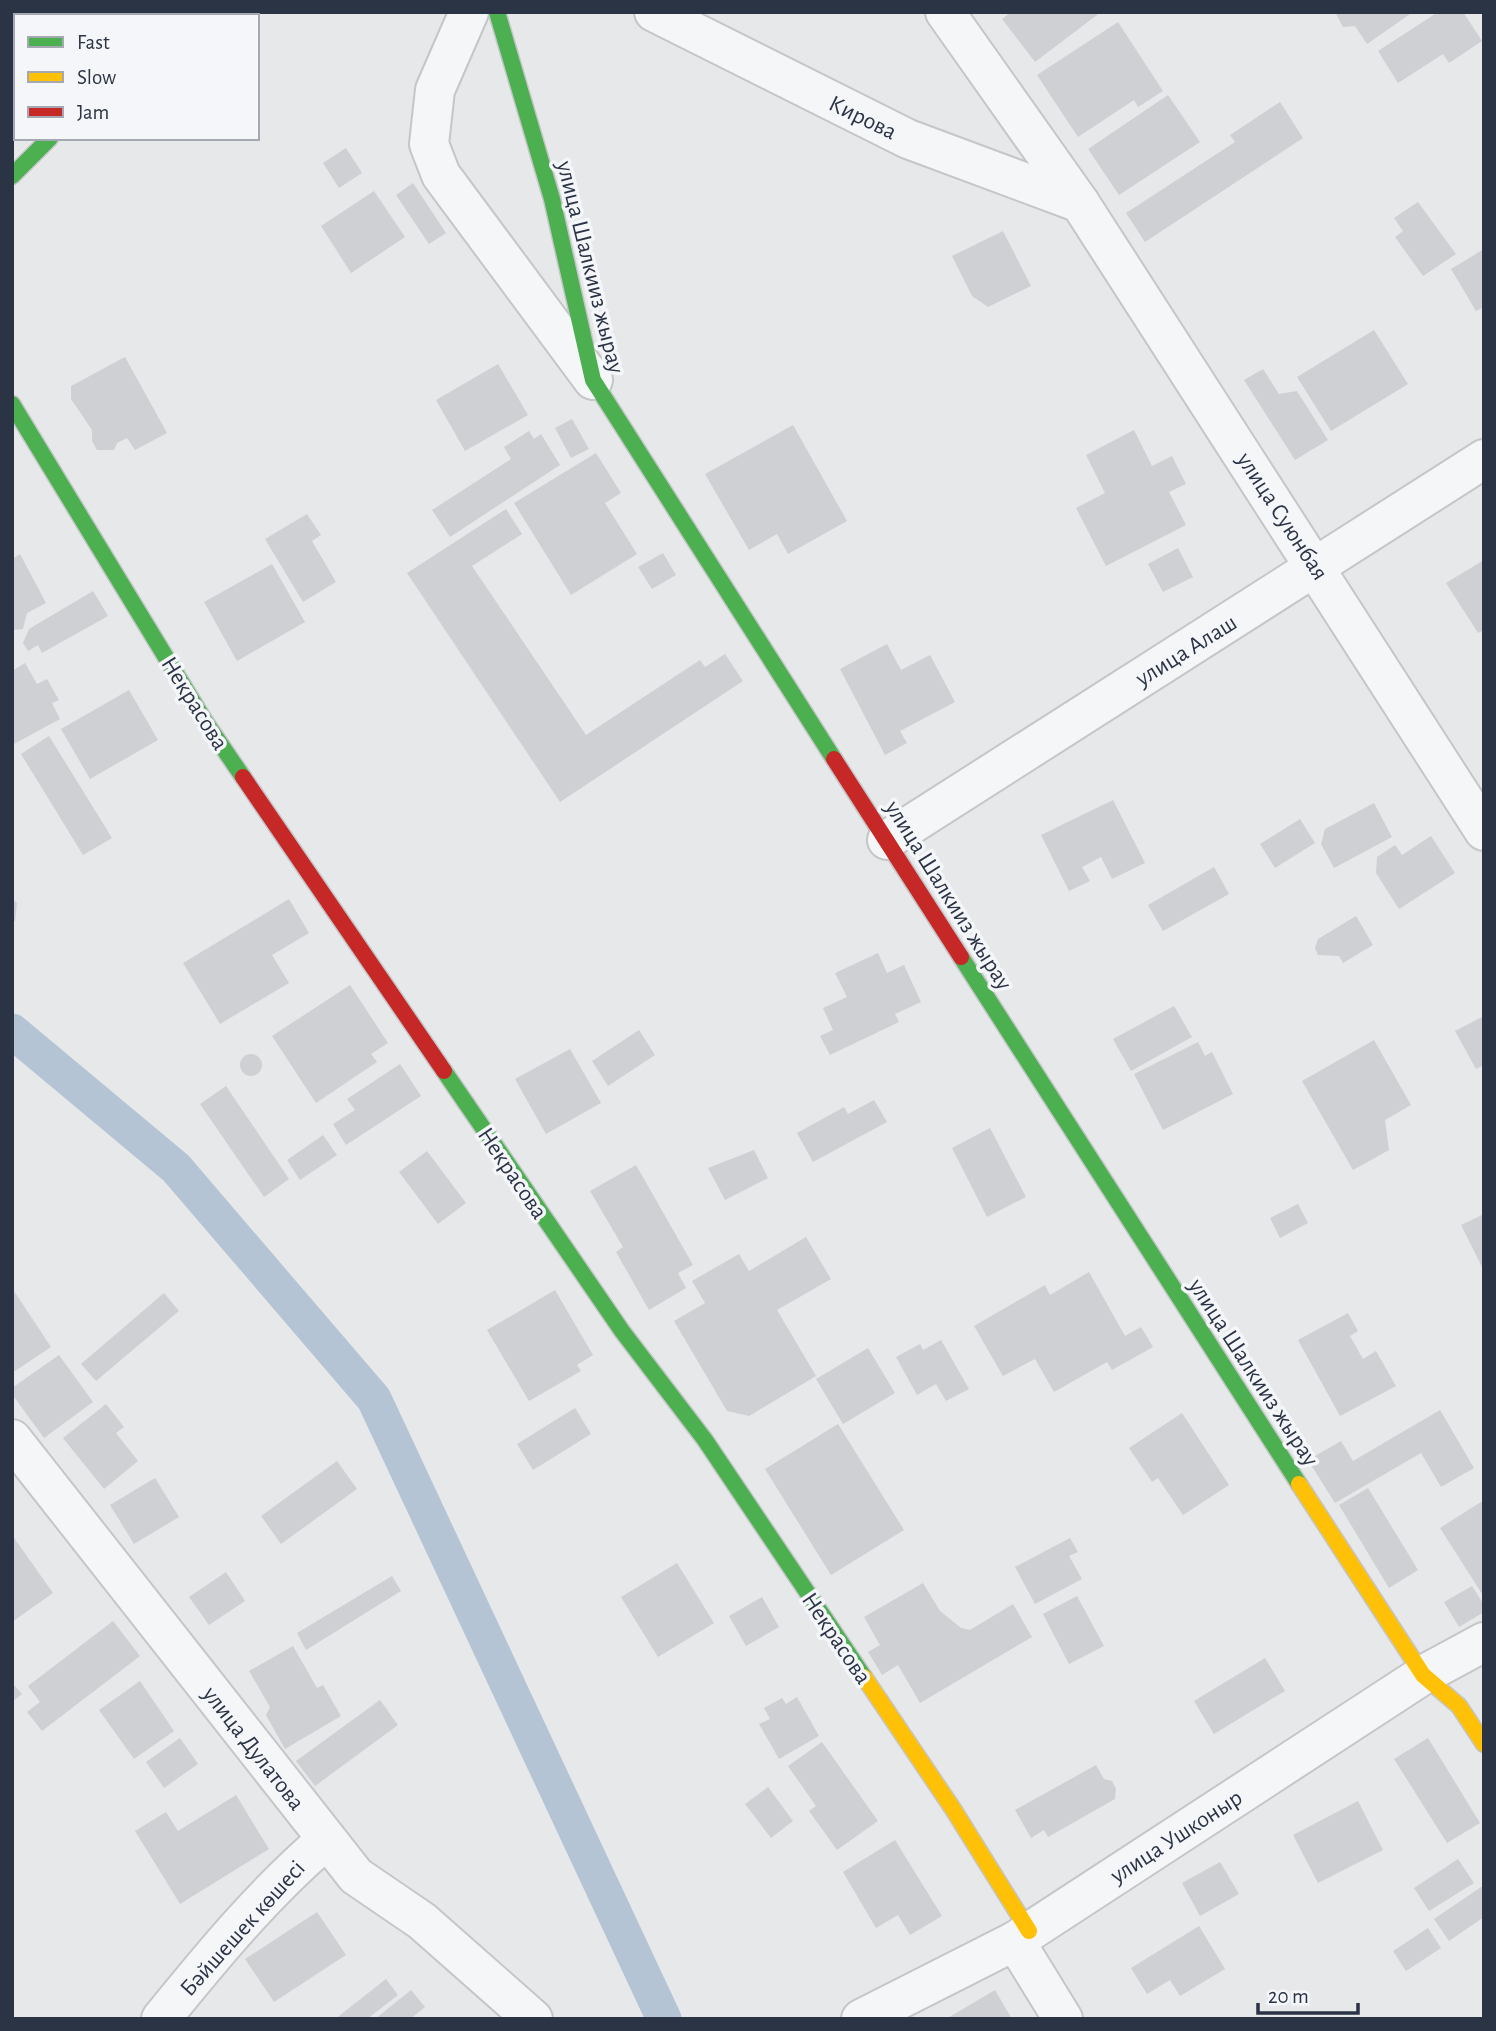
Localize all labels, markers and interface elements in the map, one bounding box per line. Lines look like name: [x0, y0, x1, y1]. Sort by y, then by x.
legend: [14, 14, 259, 140]
text: Fast: [77, 32, 110, 53]
text: Slow: [77, 67, 116, 88]
street label: Кирова: [825, 91, 900, 145]
text: Jam: [77, 102, 109, 123]
street label: улица Шалкииз жырау: [552, 158, 628, 377]
street label: улица Суюнбая: [1232, 448, 1332, 585]
street label: улица Алаш: [1131, 610, 1241, 692]
street label: Некрасова: [156, 653, 232, 754]
street label: улица Шалкииз жырау: [880, 796, 1016, 995]
street label: Некрасова: [473, 1123, 551, 1224]
street label: улица Шалкииз жырау: [1183, 1274, 1323, 1471]
street label: Некрасова: [797, 1588, 875, 1689]
street label: улица Дулатова: [197, 1681, 309, 1815]
street label: улица Ушконыр: [1105, 1785, 1247, 1889]
street label: Бәйшешек көшесі: [176, 1856, 310, 2001]
scale bar: [1258, 1972, 1358, 2016]
text: 20 m: [1268, 1986, 1309, 2007]

